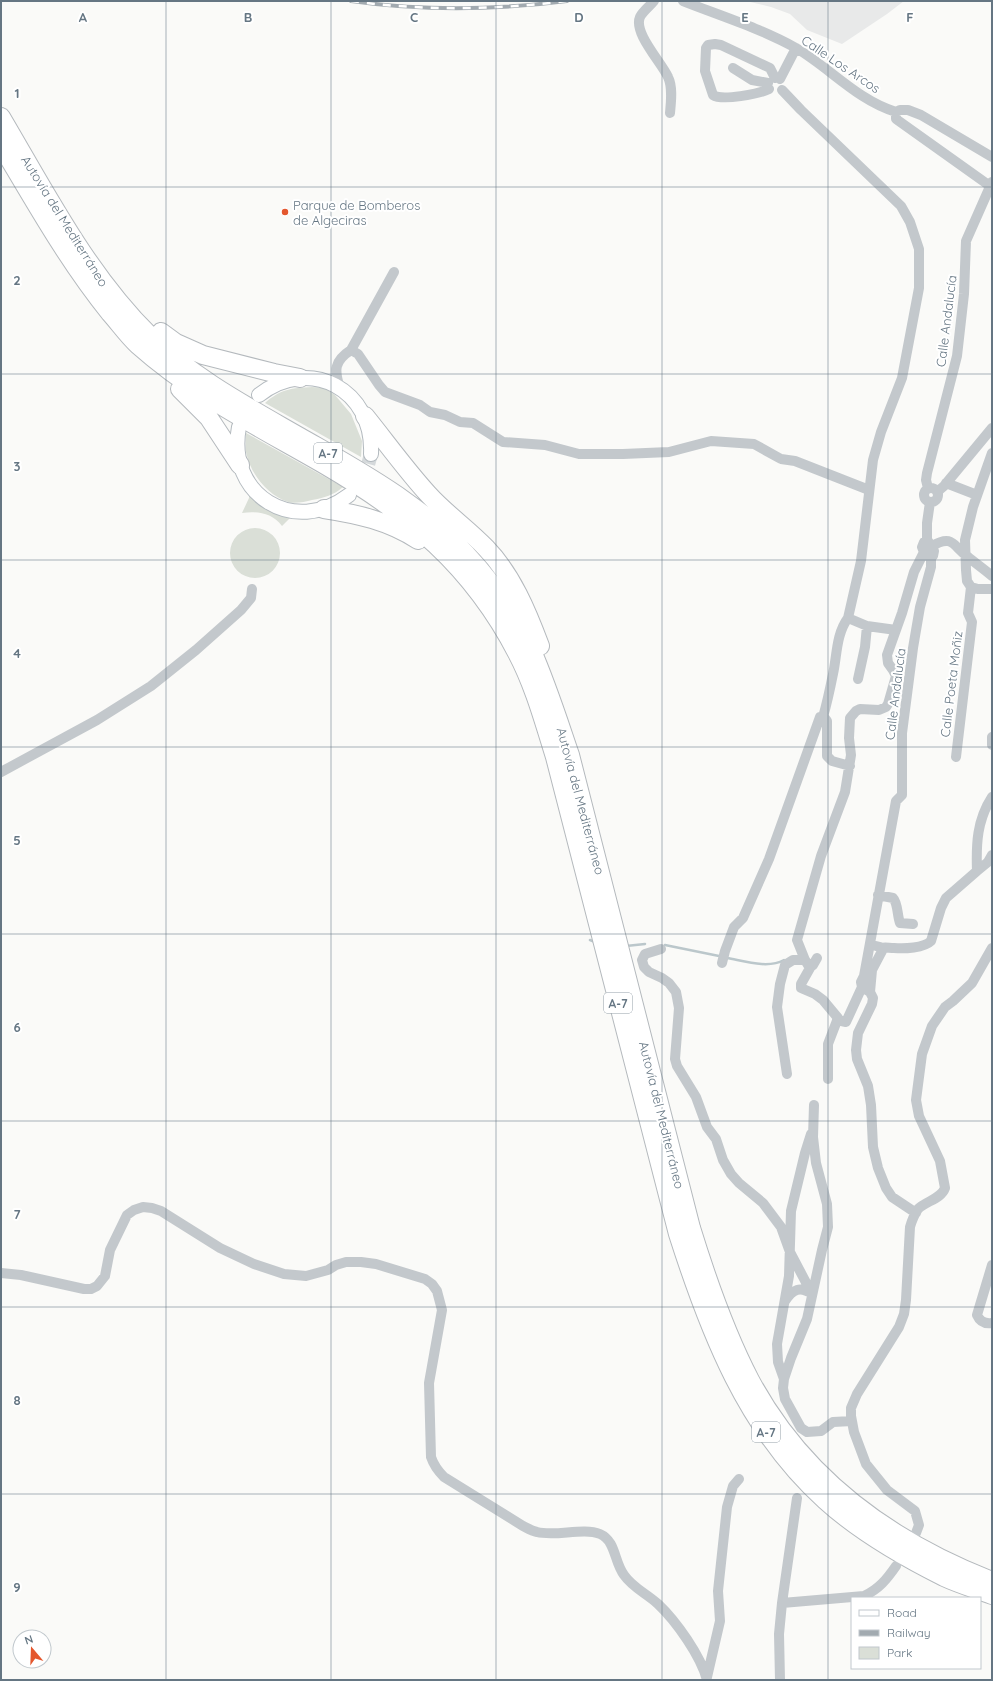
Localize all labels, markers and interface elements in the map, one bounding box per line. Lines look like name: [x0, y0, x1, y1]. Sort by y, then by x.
text: A: [79, 9, 88, 25]
text: B: [244, 9, 252, 25]
text: C: [410, 9, 418, 25]
text: D: [574, 9, 584, 25]
text: E: [741, 9, 749, 25]
text: F: [906, 9, 914, 25]
street label: Calle Los Arcos: [799, 32, 883, 96]
text: 1: [14, 85, 20, 101]
street label: Autovía del Mediterráneo: [18, 153, 112, 290]
place label: Parque de Bomberos de Algeciras: [293, 197, 420, 228]
marker: Parque de Bomberos de Algeciras: [280, 207, 290, 217]
text: 2: [13, 272, 21, 288]
street label: Calle Andalucía: [932, 274, 960, 368]
road number: A-7: [314, 443, 342, 463]
text: 3: [14, 458, 21, 474]
street label: Calle Poeta Moñiz: [937, 630, 965, 738]
text: 4: [13, 645, 21, 661]
street label: Calle Andalucía: [881, 647, 909, 741]
street label: Autovía del Mediterráneo: [554, 726, 608, 876]
text: 5: [13, 832, 21, 848]
road number: A-7: [604, 993, 632, 1013]
text: 6: [13, 1019, 21, 1035]
street label: Autovía del Mediterráneo: [636, 1040, 688, 1191]
text: 7: [13, 1206, 21, 1222]
text: 8: [13, 1392, 21, 1408]
road number: A-7: [752, 1422, 780, 1442]
text: 9: [13, 1579, 21, 1595]
legend: [851, 1597, 981, 1669]
text: Road: [887, 1605, 917, 1620]
text: Railway: [887, 1625, 931, 1640]
north arrow: [12, 1629, 52, 1669]
text: N: [23, 1632, 35, 1647]
text: Park: [887, 1645, 912, 1660]

